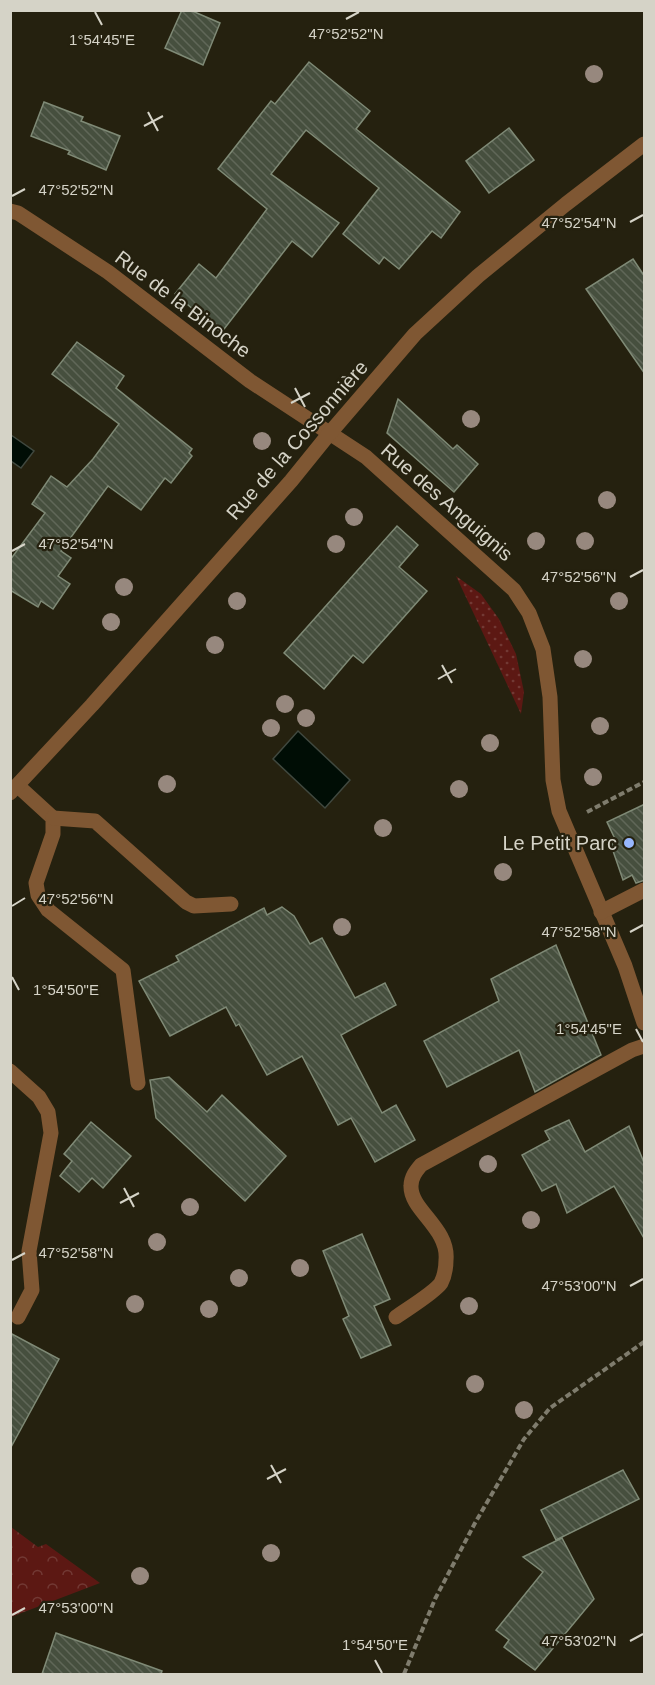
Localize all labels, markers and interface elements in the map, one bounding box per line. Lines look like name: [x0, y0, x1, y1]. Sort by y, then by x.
text: 47°52'52"N: [308, 25, 384, 42]
text: 1°54'45"E: [69, 31, 135, 48]
text: 47°52'52"N: [38, 181, 114, 198]
text: 47°52'54"N: [541, 214, 617, 231]
street label: Rue de la Binoche: [111, 246, 255, 362]
street label: Rue de la Cossonnière: [222, 356, 372, 524]
street label: Rue des Anguignis: [377, 439, 517, 565]
text: 47°52'54"N: [38, 535, 114, 552]
text: 47°52'56"N: [541, 568, 617, 585]
place label: Le Petit Parc: [502, 832, 617, 854]
marker: Le Petit Parc: [622, 836, 636, 850]
text: 47°52'56"N: [38, 890, 114, 907]
text: 47°52'58"N: [541, 923, 617, 940]
text: 1°54'50"E: [33, 981, 99, 998]
text: 1°54'45"E: [556, 1020, 622, 1037]
text: 47°52'58"N: [38, 1244, 114, 1261]
text: 47°53'00"N: [541, 1277, 617, 1294]
text: 47°53'00"N: [38, 1599, 114, 1616]
text: 47°53'02"N: [541, 1632, 617, 1649]
text: 1°54'50"E: [342, 1636, 408, 1653]

